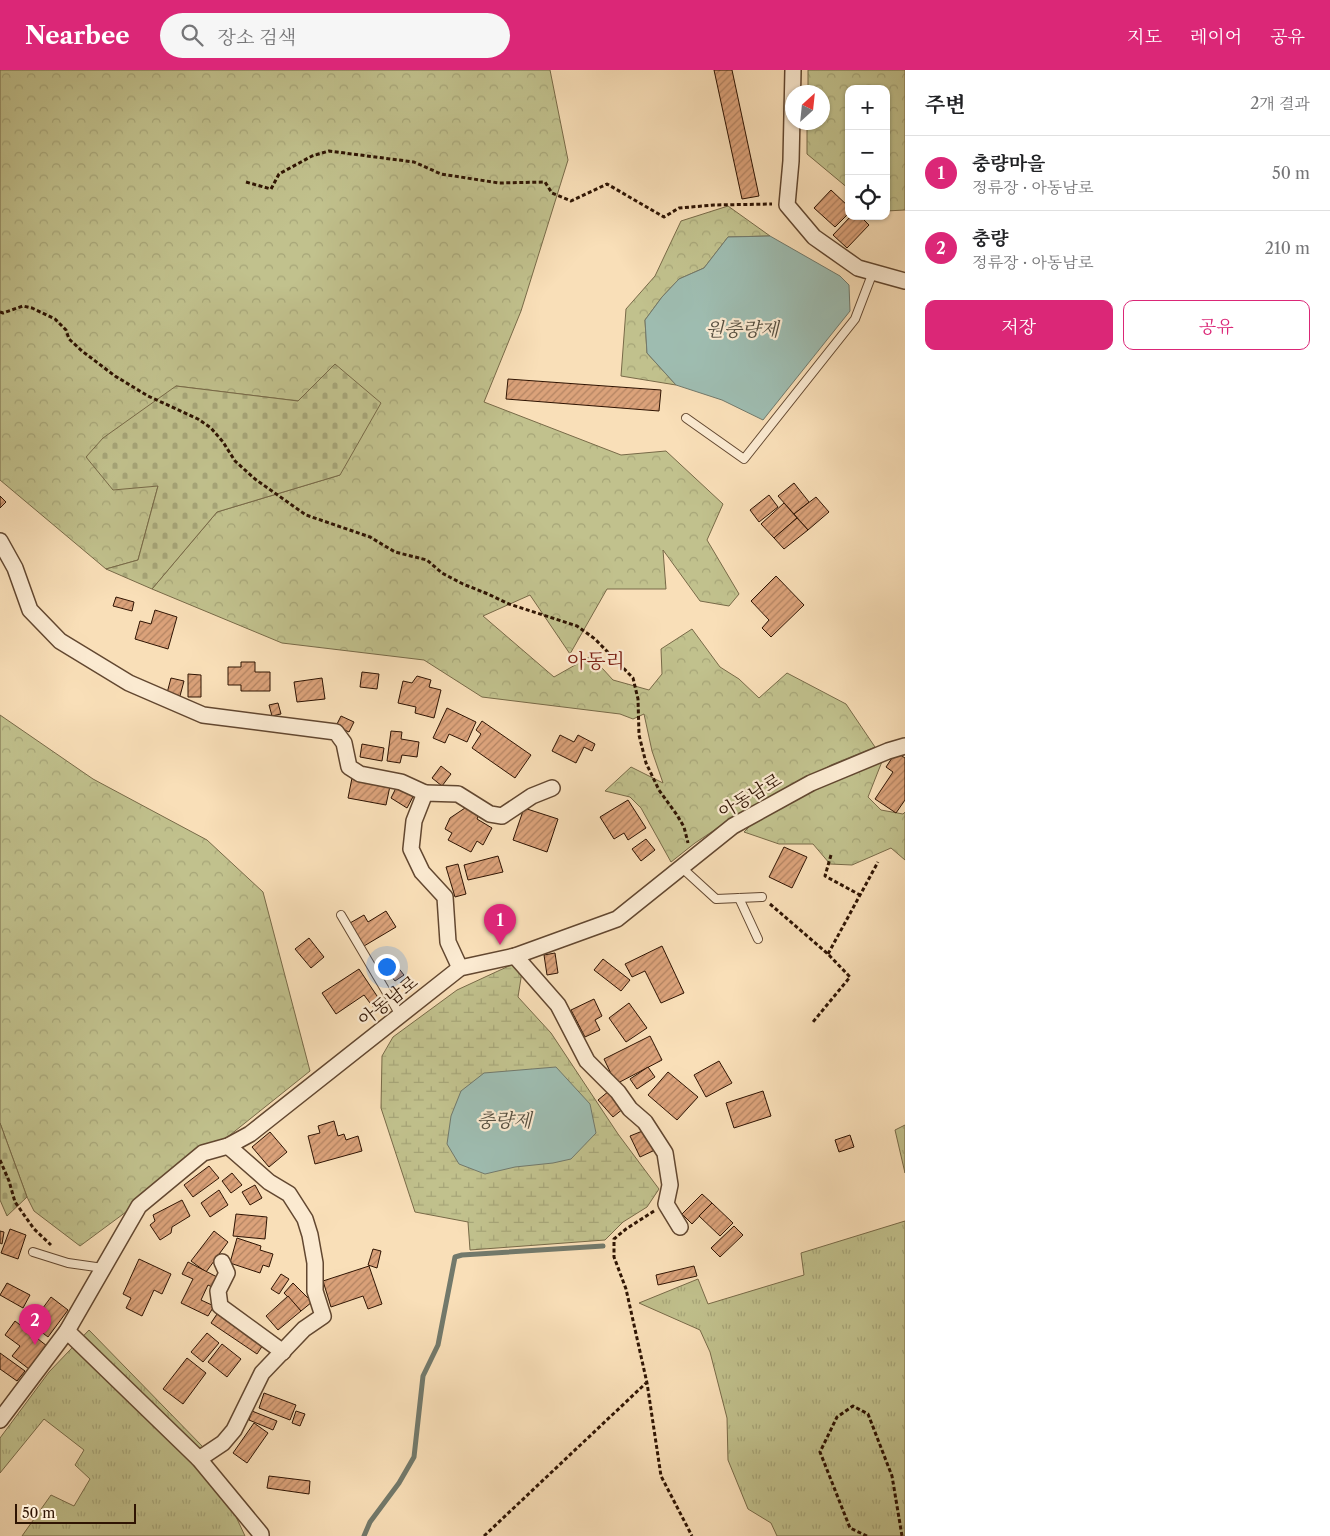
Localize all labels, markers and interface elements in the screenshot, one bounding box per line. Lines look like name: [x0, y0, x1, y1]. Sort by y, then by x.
search box: [160, 13, 510, 58]
text: Nearbee: [25, 21, 130, 50]
icon: search: [178, 21, 206, 49]
text: 장소 검색: [218, 26, 296, 49]
text: 지도: [1127, 26, 1162, 48]
text: 레이어: [1190, 26, 1242, 48]
text: 공유: [1270, 26, 1305, 48]
north arrow: [785, 85, 830, 130]
map controls: [845, 85, 890, 220]
button: +: [845, 85, 890, 130]
text: 주변: [925, 92, 966, 117]
text: 2개 결과: [1250, 93, 1310, 113]
button: −: [845, 130, 890, 175]
text: 충량마을: [972, 152, 1045, 175]
text: 1: [937, 163, 945, 183]
text: 50 m: [1272, 163, 1310, 183]
button: locate: [845, 175, 890, 220]
text: 정류장 · 아동남로: [972, 177, 1093, 197]
text: 충량: [972, 227, 1009, 250]
text: 2: [936, 238, 946, 258]
text: 210 m: [1265, 238, 1310, 258]
text: 정류장 · 아동남로: [972, 252, 1093, 272]
button: 저장: [925, 300, 1113, 350]
button: 공유: [1123, 300, 1310, 350]
water label: 원충량제: [705, 318, 781, 341]
district label: 아동리: [567, 649, 625, 673]
street label: 아동남로: [715, 769, 785, 823]
pin: 1: [484, 904, 516, 945]
your location: [374, 954, 400, 980]
street label: 아동남로: [354, 971, 422, 1031]
water label: 충량제: [476, 1109, 534, 1132]
pin: 2: [19, 1304, 51, 1345]
scale bar: [15, 1501, 136, 1524]
text: 50 m: [22, 1504, 55, 1522]

